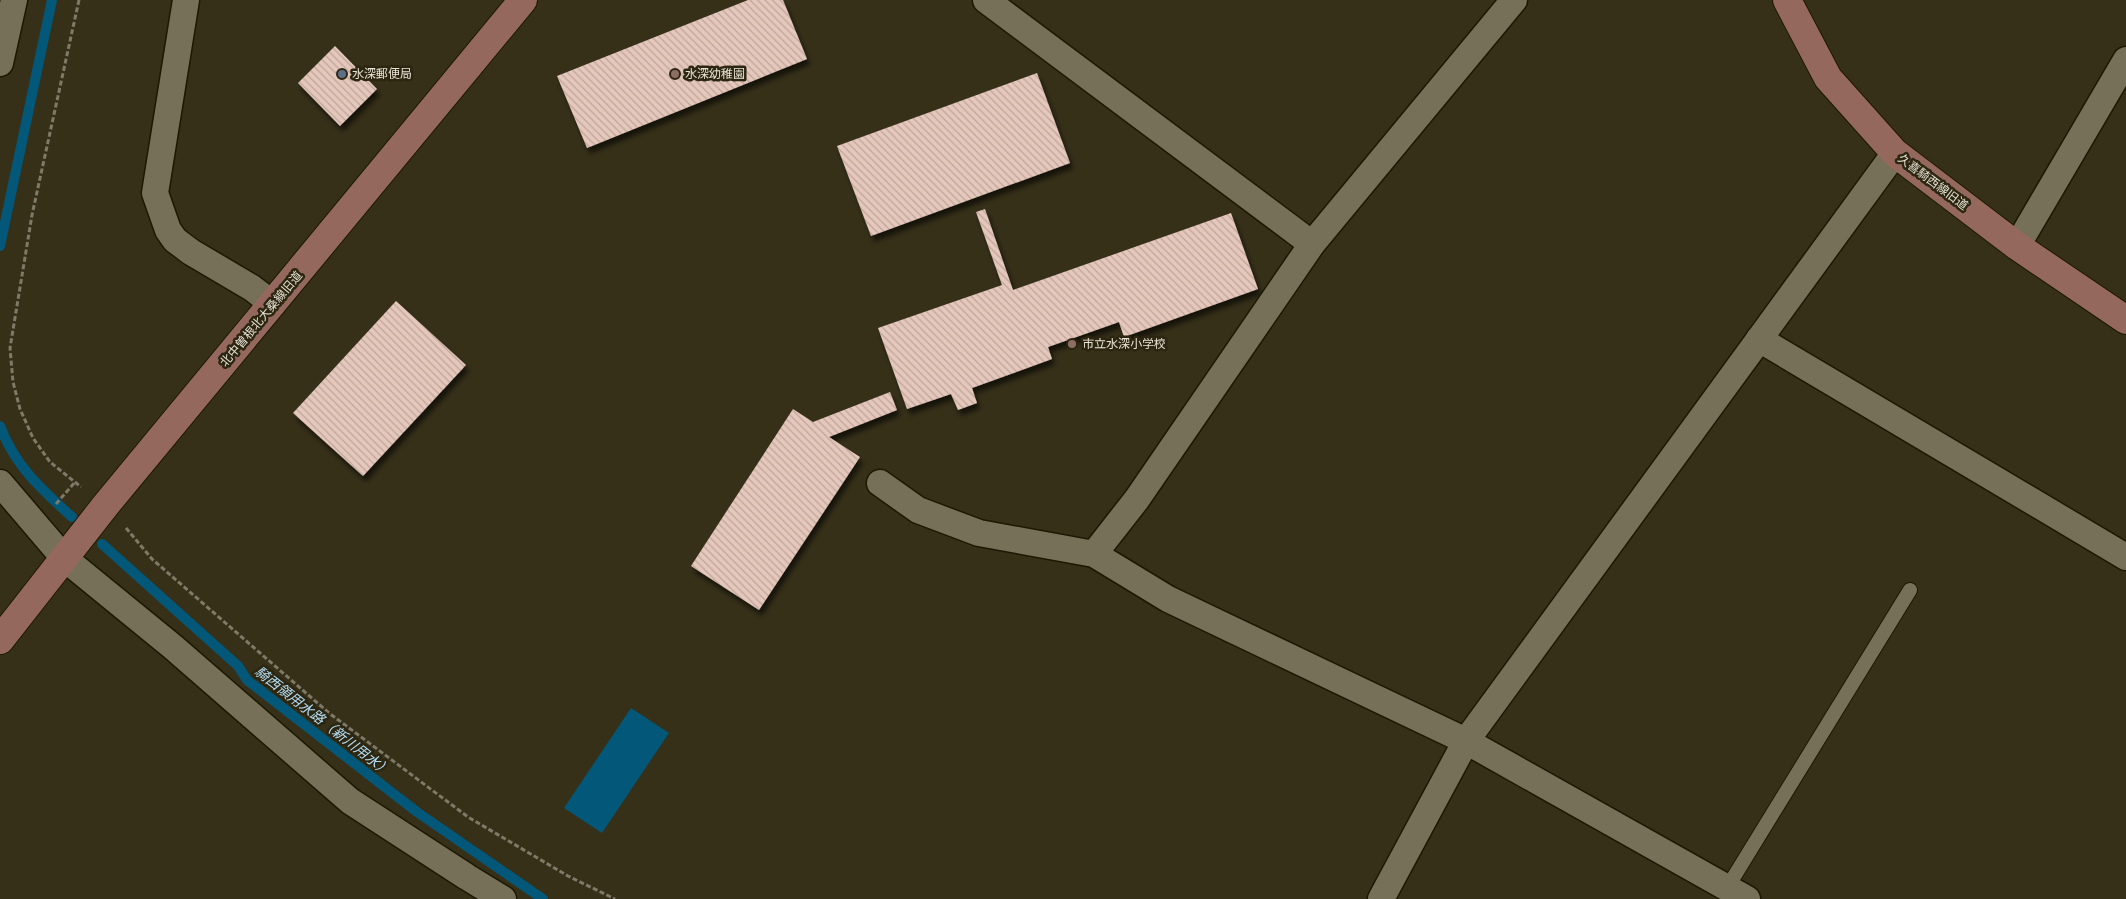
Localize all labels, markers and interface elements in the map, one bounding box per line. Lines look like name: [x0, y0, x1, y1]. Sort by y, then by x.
place label: 水深郵便局: [352, 65, 412, 82]
place label: 水深幼稚園: [685, 65, 745, 82]
marker: 水深郵便局: [336, 68, 348, 80]
marker: 水深幼稚園: [669, 68, 681, 80]
street label: 久喜騎西線旧道: [1895, 150, 1972, 214]
street label: 北中曽根北大桑線旧道: [216, 267, 306, 370]
place label: 市立水深小学校: [1082, 335, 1166, 352]
marker: 市立水深小学校: [1066, 338, 1078, 350]
water label: 騎西領用水路（新川用水）: [251, 661, 395, 780]

